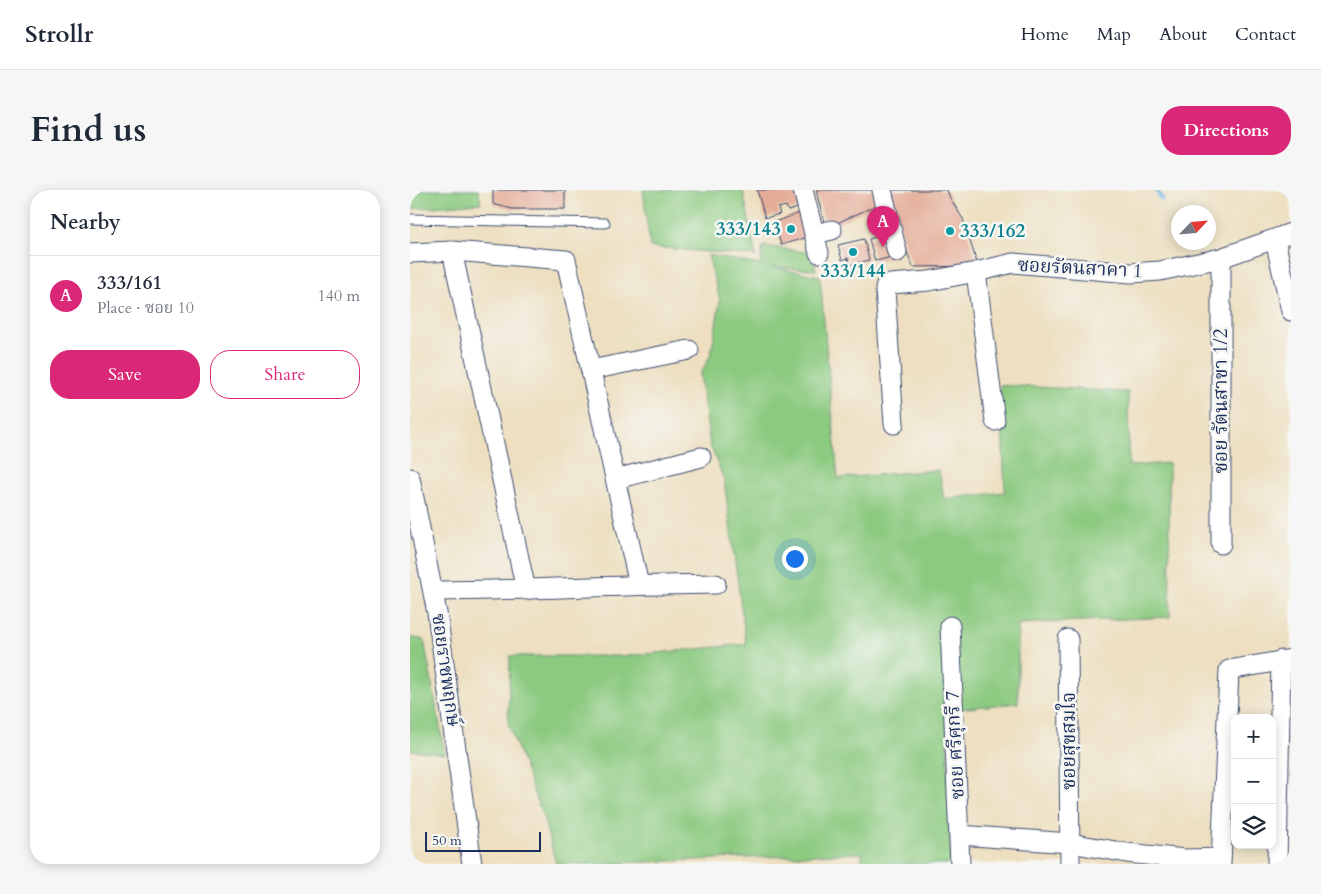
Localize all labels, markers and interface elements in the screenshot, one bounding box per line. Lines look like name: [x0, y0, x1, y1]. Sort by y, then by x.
text: Strollr: [25, 18, 93, 51]
text: Home: [1021, 22, 1069, 47]
text: Map: [1097, 22, 1131, 47]
text: About: [1159, 22, 1207, 47]
text: Contact: [1235, 22, 1296, 47]
text: Find us: [30, 106, 146, 154]
button: Directions: [1161, 106, 1291, 155]
north arrow: [1171, 205, 1216, 250]
pin: A: [867, 206, 899, 247]
text: Nearby: [50, 208, 121, 237]
place label: 333/143: [716, 216, 781, 242]
place label: 333/162: [960, 218, 1025, 244]
marker: 333/143: [785, 223, 797, 235]
marker: 333/162: [944, 225, 956, 237]
marker: 333/144: [847, 246, 859, 258]
street label: ซอยรัตนสาคา 1: [1017, 252, 1143, 284]
place label: 333/144: [820, 258, 886, 284]
text: 333/161: [97, 270, 162, 296]
text: A: [60, 285, 72, 307]
text: 140 m: [318, 285, 360, 307]
text: Place · ซอย 10: [97, 297, 194, 319]
street label: ซอย รัตนสาขา 1/2: [1208, 328, 1234, 473]
button: Save: [50, 350, 200, 399]
button: Share: [210, 350, 360, 399]
your location: [782, 546, 808, 572]
street label: ซอยราชพฤกษ์: [425, 612, 467, 728]
street label: ซอย ศรีศุกรี 7: [939, 690, 971, 800]
street label: ซอยสุขสมใจ: [1055, 692, 1082, 790]
map controls: [1231, 714, 1276, 849]
button: +: [1231, 714, 1276, 759]
button: −: [1231, 759, 1276, 804]
button: layers: [1231, 804, 1276, 849]
scale bar: [425, 829, 541, 852]
text: 50 m: [432, 831, 462, 850]

